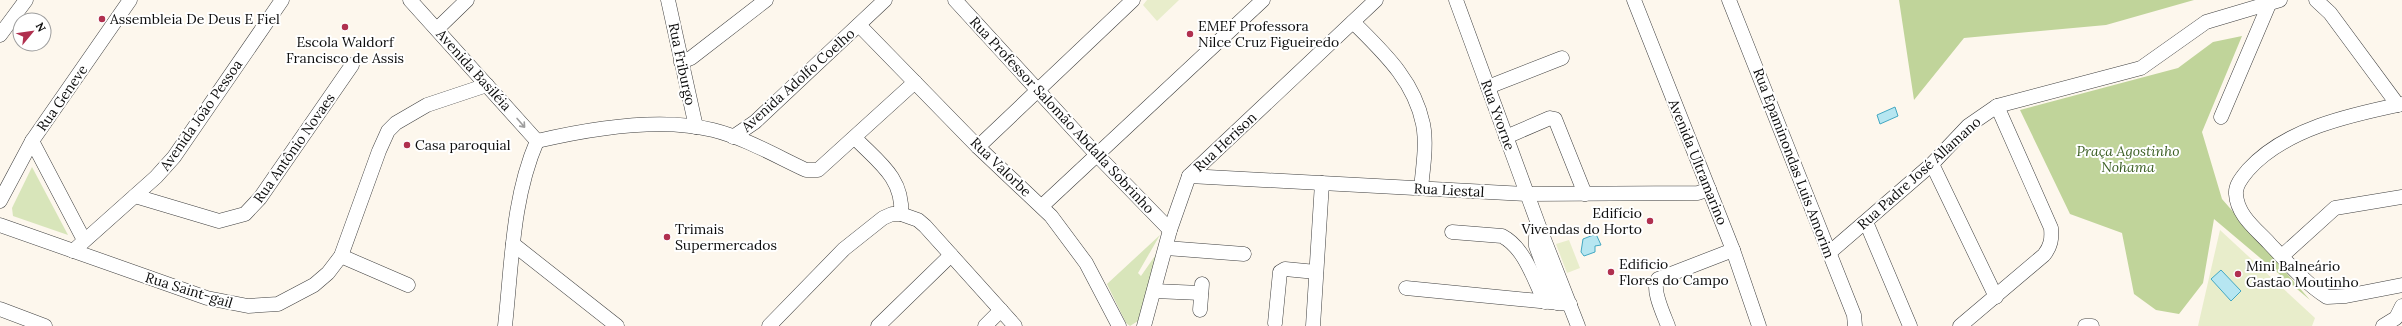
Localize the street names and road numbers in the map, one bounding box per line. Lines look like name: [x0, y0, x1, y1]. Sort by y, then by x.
street label: Rua Professor Salomão Abdalla Sobrinho: [966, 13, 1158, 217]
street label: Rua Friburgo: [664, 21, 700, 107]
street label: Avenida Adolfo Coelho: [737, 24, 858, 136]
street label: Avenida Basiléia: [432, 25, 515, 115]
street label: Avenida João Pessoa: [155, 56, 246, 175]
street label: Rua Geneve: [33, 61, 92, 135]
street label: Rua Epaminondas Luis Amorim: [1749, 65, 1839, 261]
street label: Rua Yvorne: [1477, 77, 1519, 153]
street label: Rua Antônio Novaes: [249, 90, 339, 206]
street label: Avenida Ultramarino: [1664, 96, 1731, 228]
street label: Rua Herison: [1190, 108, 1261, 176]
street label: Rua Padre José Allamano: [1853, 113, 1985, 233]
street label: Rua Valorbe: [967, 133, 1036, 201]
street label: Rua Liestal: [1413, 179, 1485, 201]
street label: Rua Saint-gail: [143, 268, 235, 312]

